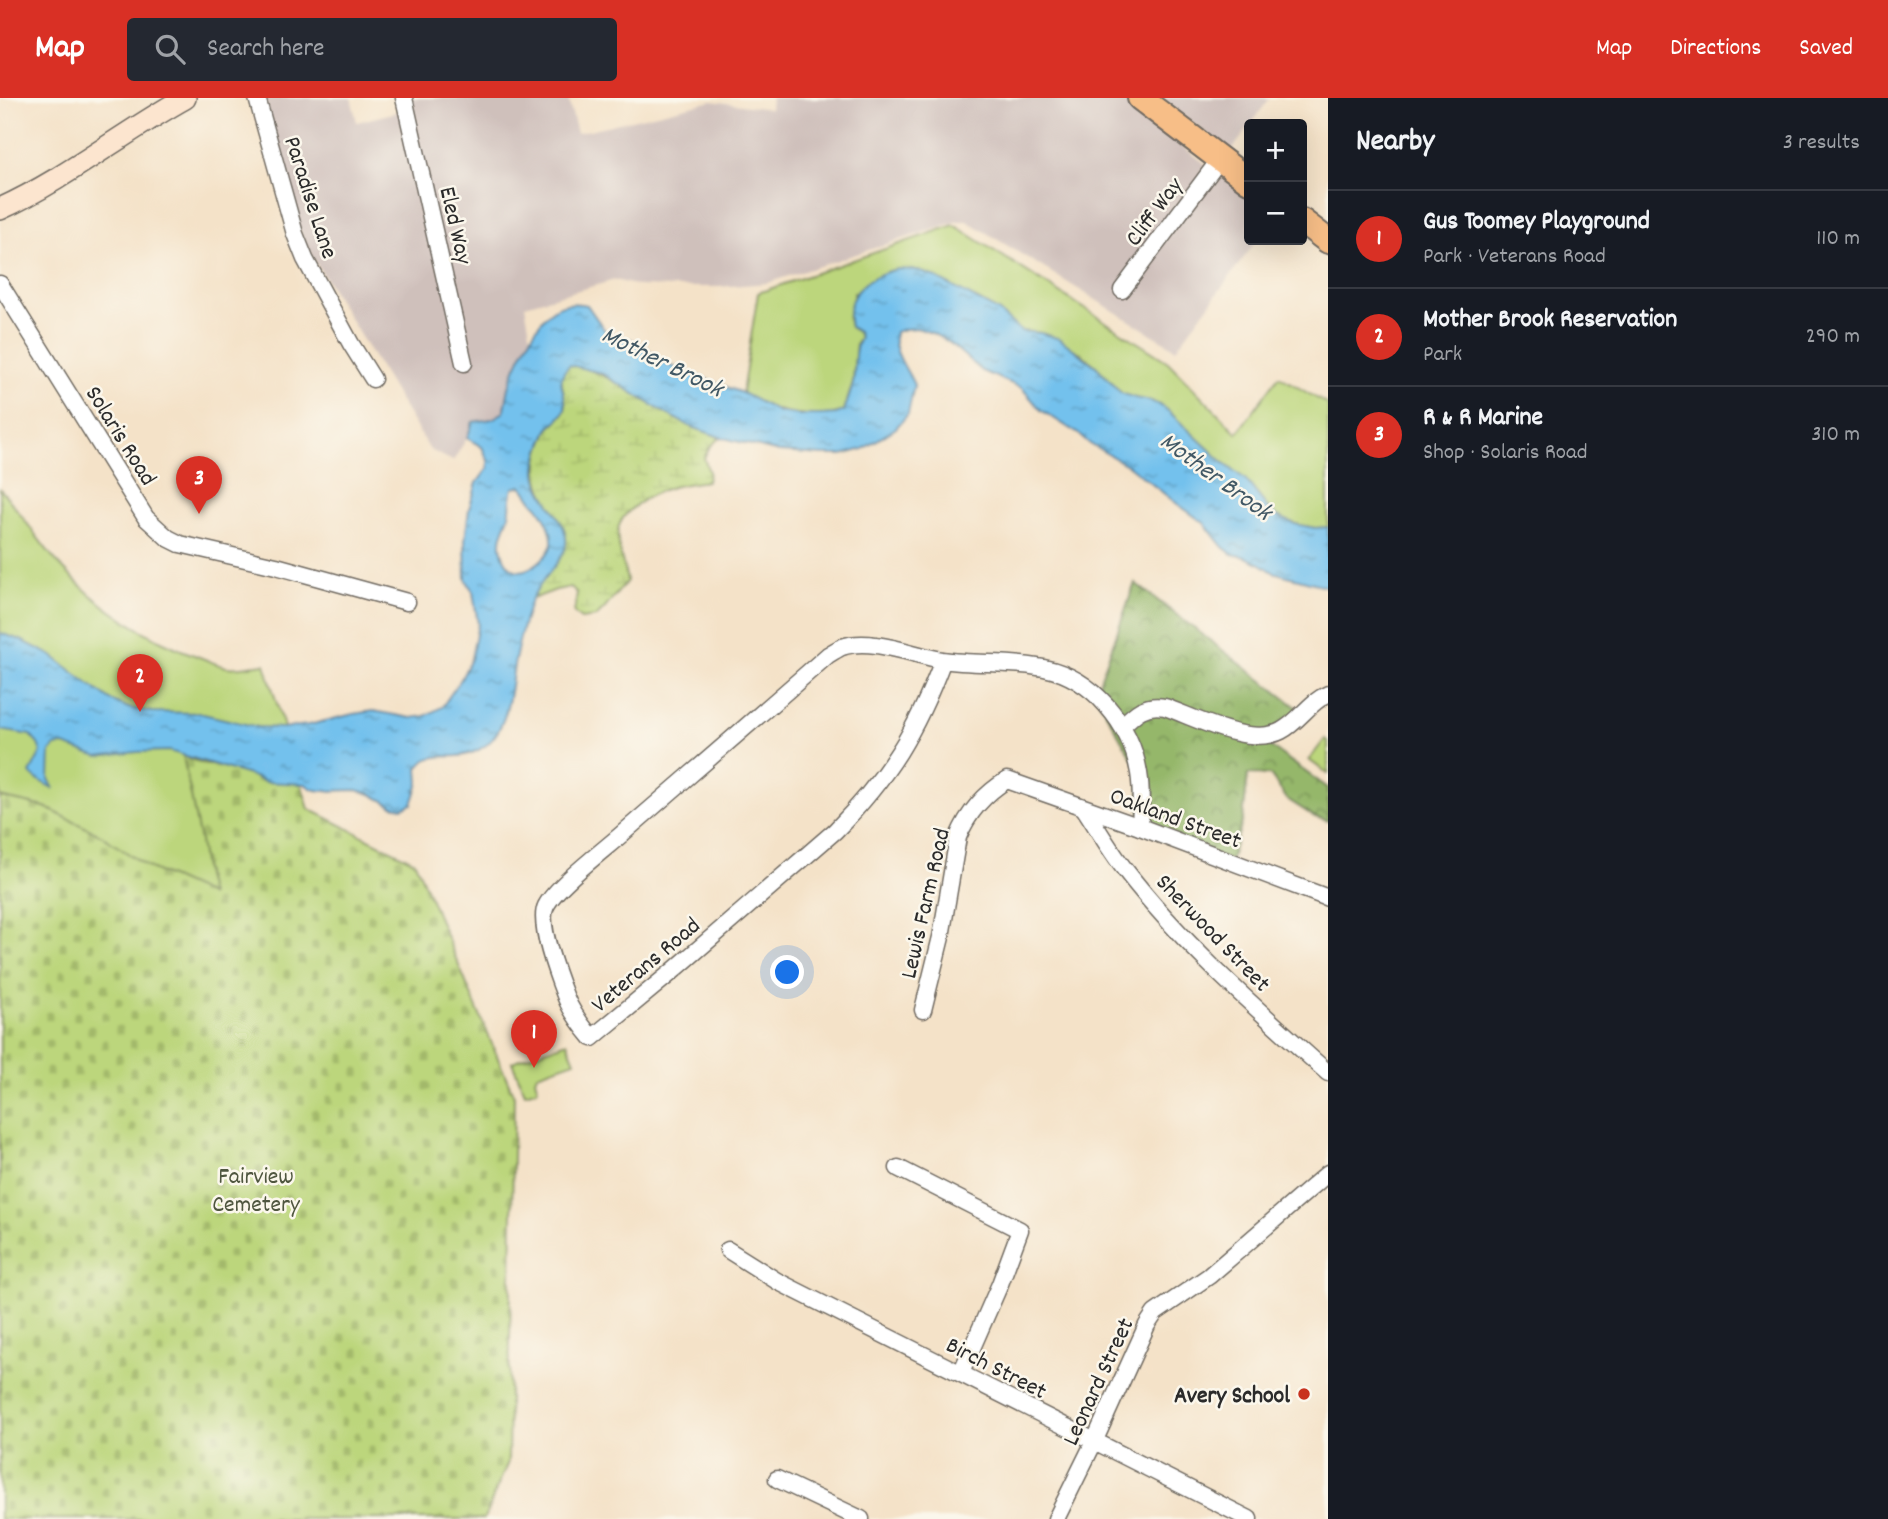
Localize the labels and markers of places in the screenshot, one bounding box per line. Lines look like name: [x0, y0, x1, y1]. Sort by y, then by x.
pin: 3: [176, 456, 222, 514]
pin: 2: [117, 654, 163, 712]
pin: 1: [511, 1010, 557, 1068]
place label: Avery School: [1174, 1380, 1290, 1414]
marker: Avery School: [1296, 1386, 1312, 1402]

